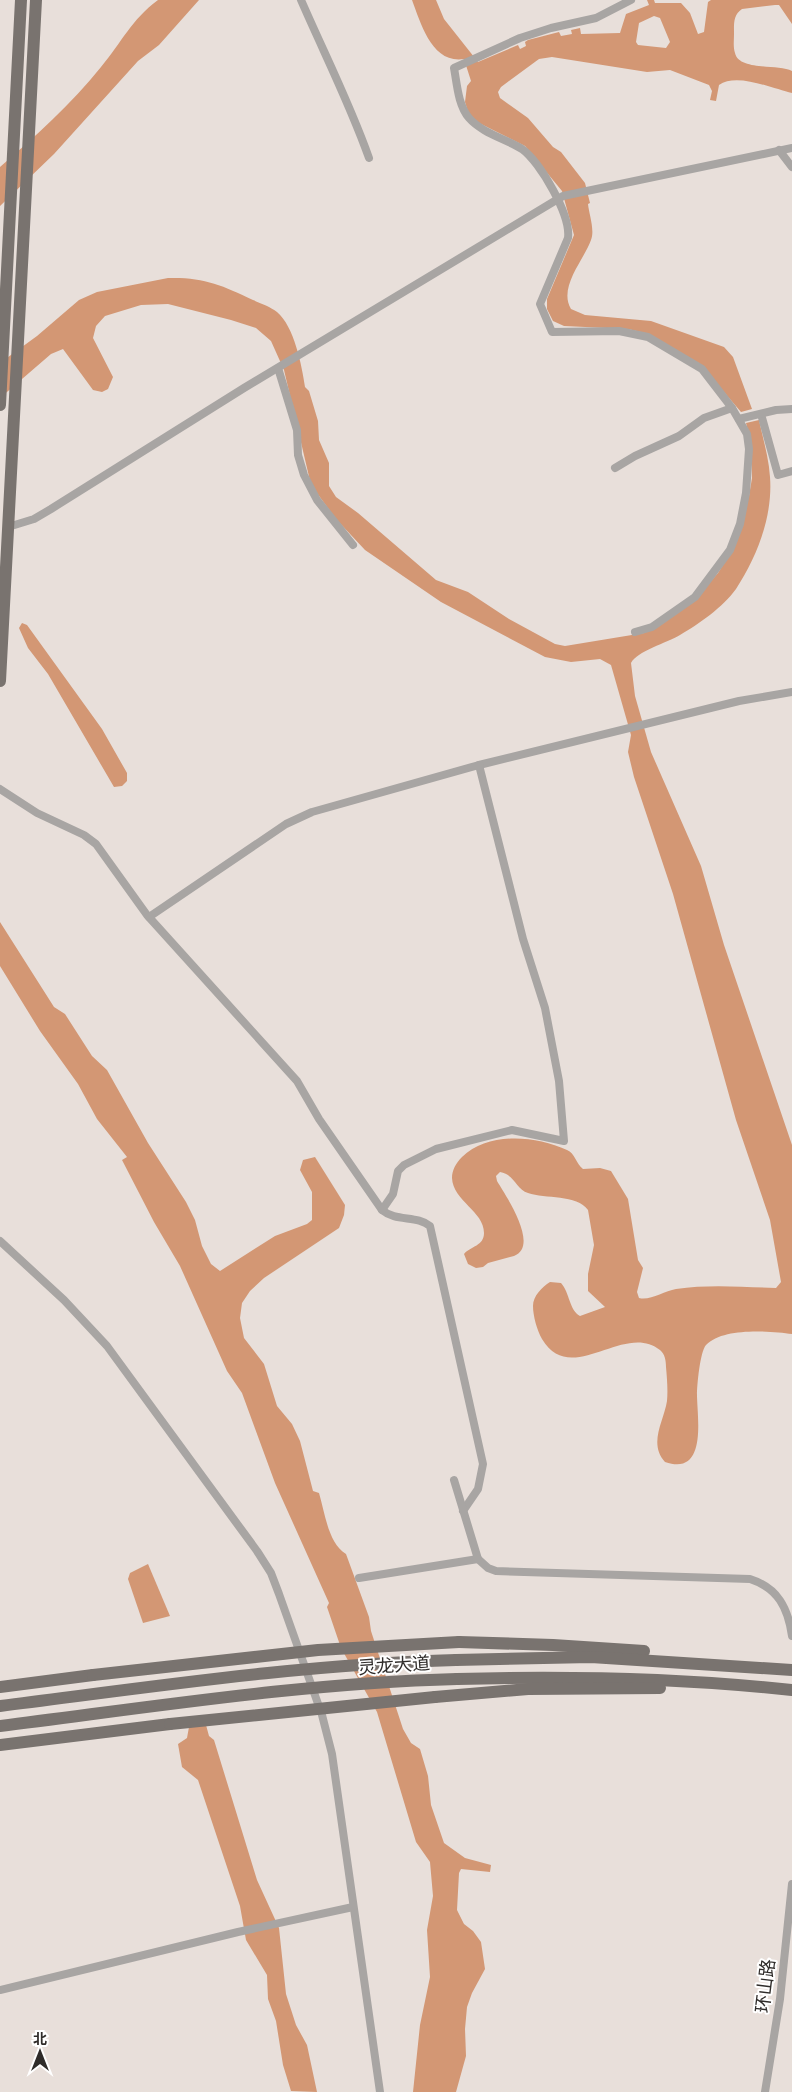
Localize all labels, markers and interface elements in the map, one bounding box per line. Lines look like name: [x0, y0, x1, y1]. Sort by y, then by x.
street label: 灵龙大道: [357, 1651, 431, 1679]
street label: 环山路: [750, 1958, 780, 2014]
north arrow: [15, 2027, 65, 2077]
text: 北: [33, 2030, 47, 2048]

